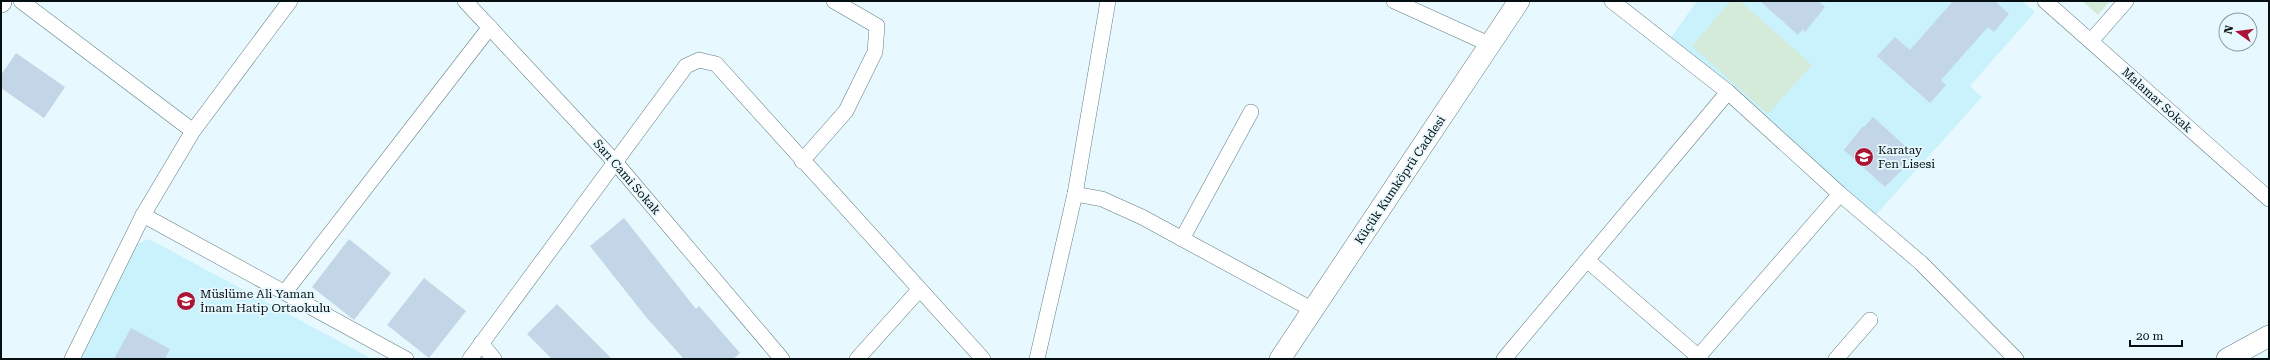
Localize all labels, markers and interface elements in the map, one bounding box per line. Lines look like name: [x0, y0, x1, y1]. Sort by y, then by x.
north arrow: [2218, 12, 2258, 52]
text: N: [2221, 24, 2236, 35]
street label: Malamar Sokak: [2119, 65, 2195, 135]
street label: Küçük Kumköprü Caddesi: [1352, 113, 1448, 247]
street label: Sarı Cami Sokak: [591, 137, 664, 218]
place label: Karatay Fen Lisesi: [1878, 143, 1935, 171]
school or university icon: Karatay Fen Lisesi: [1853, 146, 1875, 168]
place label: Müslüme Ali Yaman İmam Hatip Ortaokulu: [200, 287, 331, 315]
school or university icon: Müslüme Ali Yaman İmam Hatip Ortaokulu: [175, 290, 197, 312]
scale bar: [2130, 322, 2182, 348]
text: 20 m: [2136, 329, 2163, 343]

